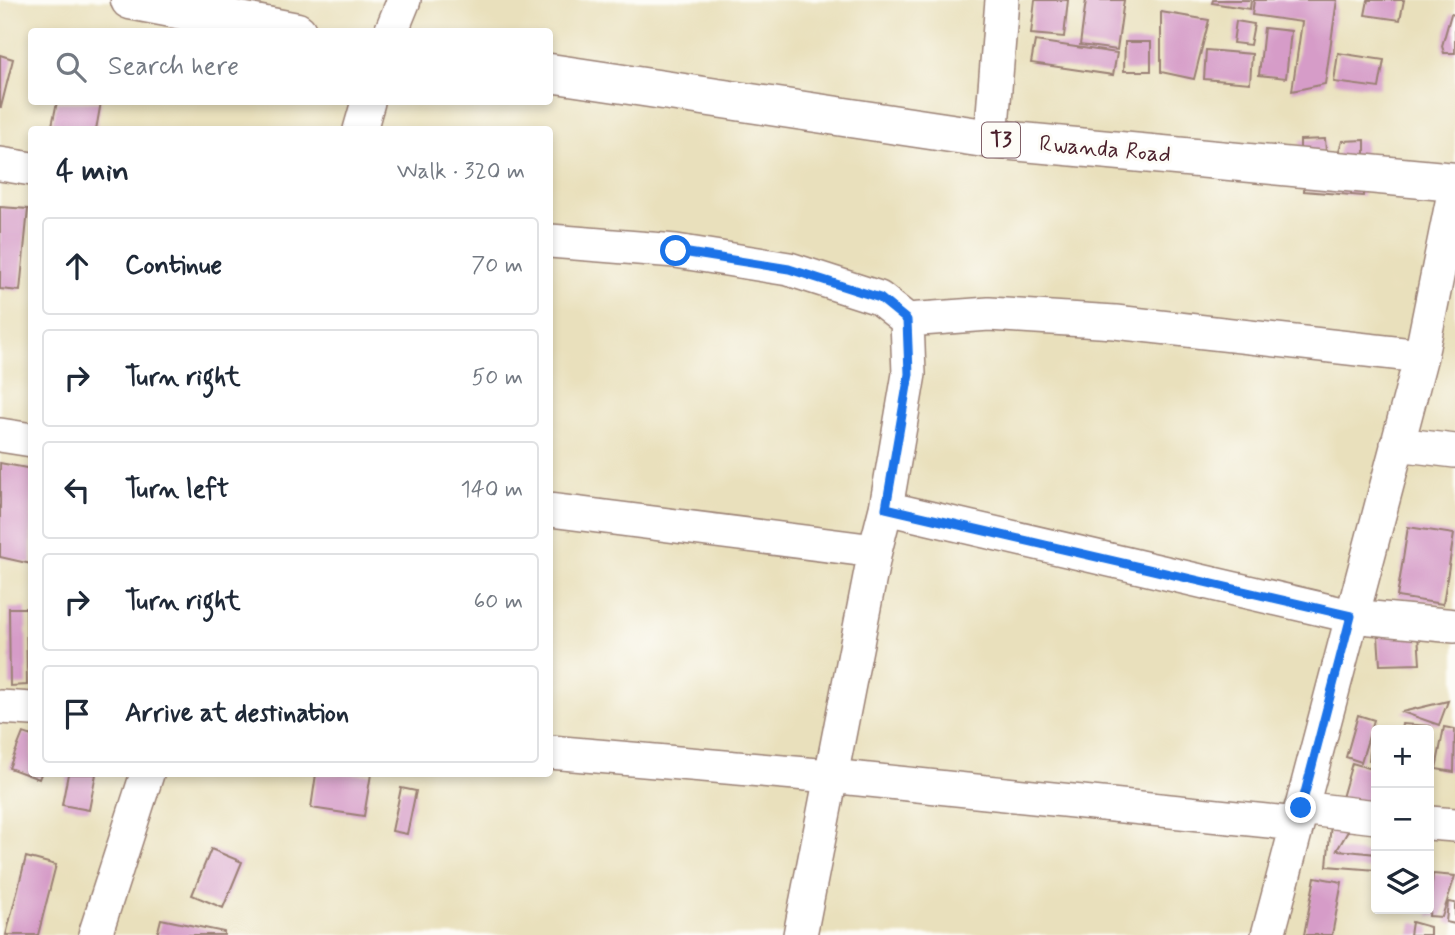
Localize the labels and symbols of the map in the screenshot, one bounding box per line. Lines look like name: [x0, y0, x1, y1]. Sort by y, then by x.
road number: T3: [982, 122, 1020, 158]
street label: Rwanda Road: [1038, 129, 1172, 171]
route start: [660, 235, 691, 266]
route end: [1285, 792, 1316, 823]

